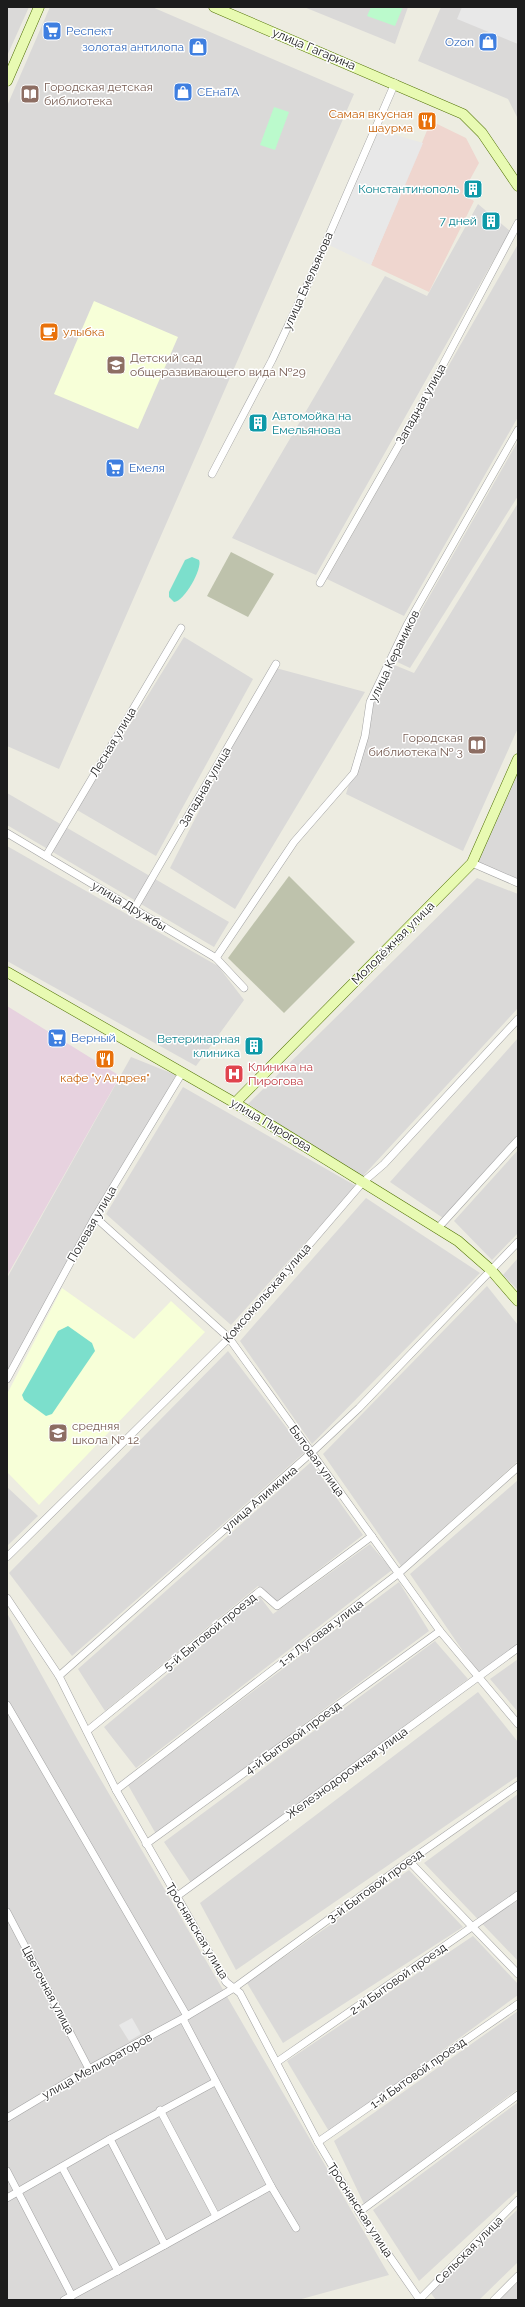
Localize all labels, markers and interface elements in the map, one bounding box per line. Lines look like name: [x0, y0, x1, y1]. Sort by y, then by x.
supermarket icon: Респект: [41, 20, 63, 42]
place label: Респект: [66, 24, 113, 38]
street label: улица Гагарина: [270, 25, 358, 73]
shop icon: Ozon: [477, 31, 499, 53]
place label: Ozon: [445, 35, 474, 49]
shop icon: золотая антилопа: [187, 36, 209, 58]
place label: золотая антилопа: [82, 40, 184, 54]
place label: Городская детская библиотека: [44, 80, 153, 108]
shop icon: СЕнаТА: [172, 81, 194, 103]
library icon: Городская детская библиотека: [19, 83, 41, 105]
place label: СЕнаТА: [197, 85, 239, 99]
place label: Самая вкусная шаурма: [329, 107, 413, 135]
restaurant icon: Самая вкусная шаурма: [416, 110, 438, 132]
building icon: Константинополь: [462, 178, 484, 200]
place label: Константинополь: [358, 182, 459, 196]
building icon: 7 дней: [480, 210, 502, 232]
place label: 7 дней: [439, 214, 477, 228]
street label: улица Емельянова: [280, 230, 336, 332]
cafe icon: улыбка: [38, 321, 60, 343]
place label: улыбка: [63, 325, 105, 339]
place label: Детский сад общеразвивающего вида №29: [130, 351, 306, 379]
school or university icon: Детский сад общеразвивающего вида №29: [105, 354, 127, 376]
street label: Западная улица: [393, 361, 449, 447]
place label: Автомойка на Емельянова: [272, 409, 351, 437]
building icon: Автомойка на Емельянова: [247, 412, 269, 434]
supermarket icon: Емеля: [104, 457, 126, 479]
place label: Емеля: [129, 461, 165, 475]
street label: улица Керамиков: [366, 608, 422, 704]
street label: Лесная улица: [87, 705, 139, 779]
place label: Городская библиотека № 3: [368, 731, 463, 759]
library icon: Городская библиотека № 3: [466, 734, 488, 756]
street label: Западная улица: [176, 745, 234, 829]
street label: улица Дружбы: [89, 878, 169, 934]
street label: Молодёжная улица: [349, 899, 437, 987]
supermarket icon: Верный: [46, 1027, 68, 1049]
place label: Верный: [71, 1031, 116, 1045]
place label: Ветеринарная клиника: [157, 1032, 240, 1060]
building icon: Ветеринарная клиника: [243, 1035, 265, 1057]
restaurant icon: кафе "у Андрея": [94, 1048, 116, 1070]
place label: Клиника на Пирогова: [248, 1060, 313, 1088]
hospital icon: Клиника на Пирогова: [223, 1063, 245, 1085]
place label: кафе "у Андрея": [60, 1071, 150, 1085]
street label: улица Пирогова: [228, 1095, 314, 1155]
street label: Полевая улица: [65, 1184, 119, 1264]
street label: Комсомольская улица: [220, 1241, 314, 1345]
place label: средняя школа № 12: [72, 1419, 139, 1447]
school or university icon: средняя школа № 12: [47, 1422, 69, 1444]
street label: Бытовая улица: [286, 1423, 348, 1499]
street label: улица Алимкина: [220, 1463, 300, 1535]
street label: 5-й Бытовой проезд: [161, 1590, 259, 1674]
street label: 1-я Луговая улица: [276, 1597, 366, 1669]
street label: 4-й Бытовой проезд: [242, 1698, 344, 1778]
street label: Железнодорожная улица: [284, 1724, 410, 1822]
street label: 3-й Бытовой проезд: [324, 1846, 426, 1925]
street label: Троснянская улица: [163, 1880, 231, 1982]
street label: 2-й Бытовой проезд: [347, 1940, 449, 2018]
street label: Цветочная улица: [19, 1944, 77, 2036]
street label: улица Мелиораторов: [40, 2030, 154, 2102]
street label: 1-й Бытовой проезд: [367, 2035, 469, 2111]
street label: Троснянская улица: [324, 2160, 396, 2260]
street label: Сельская улица: [432, 2213, 506, 2287]

